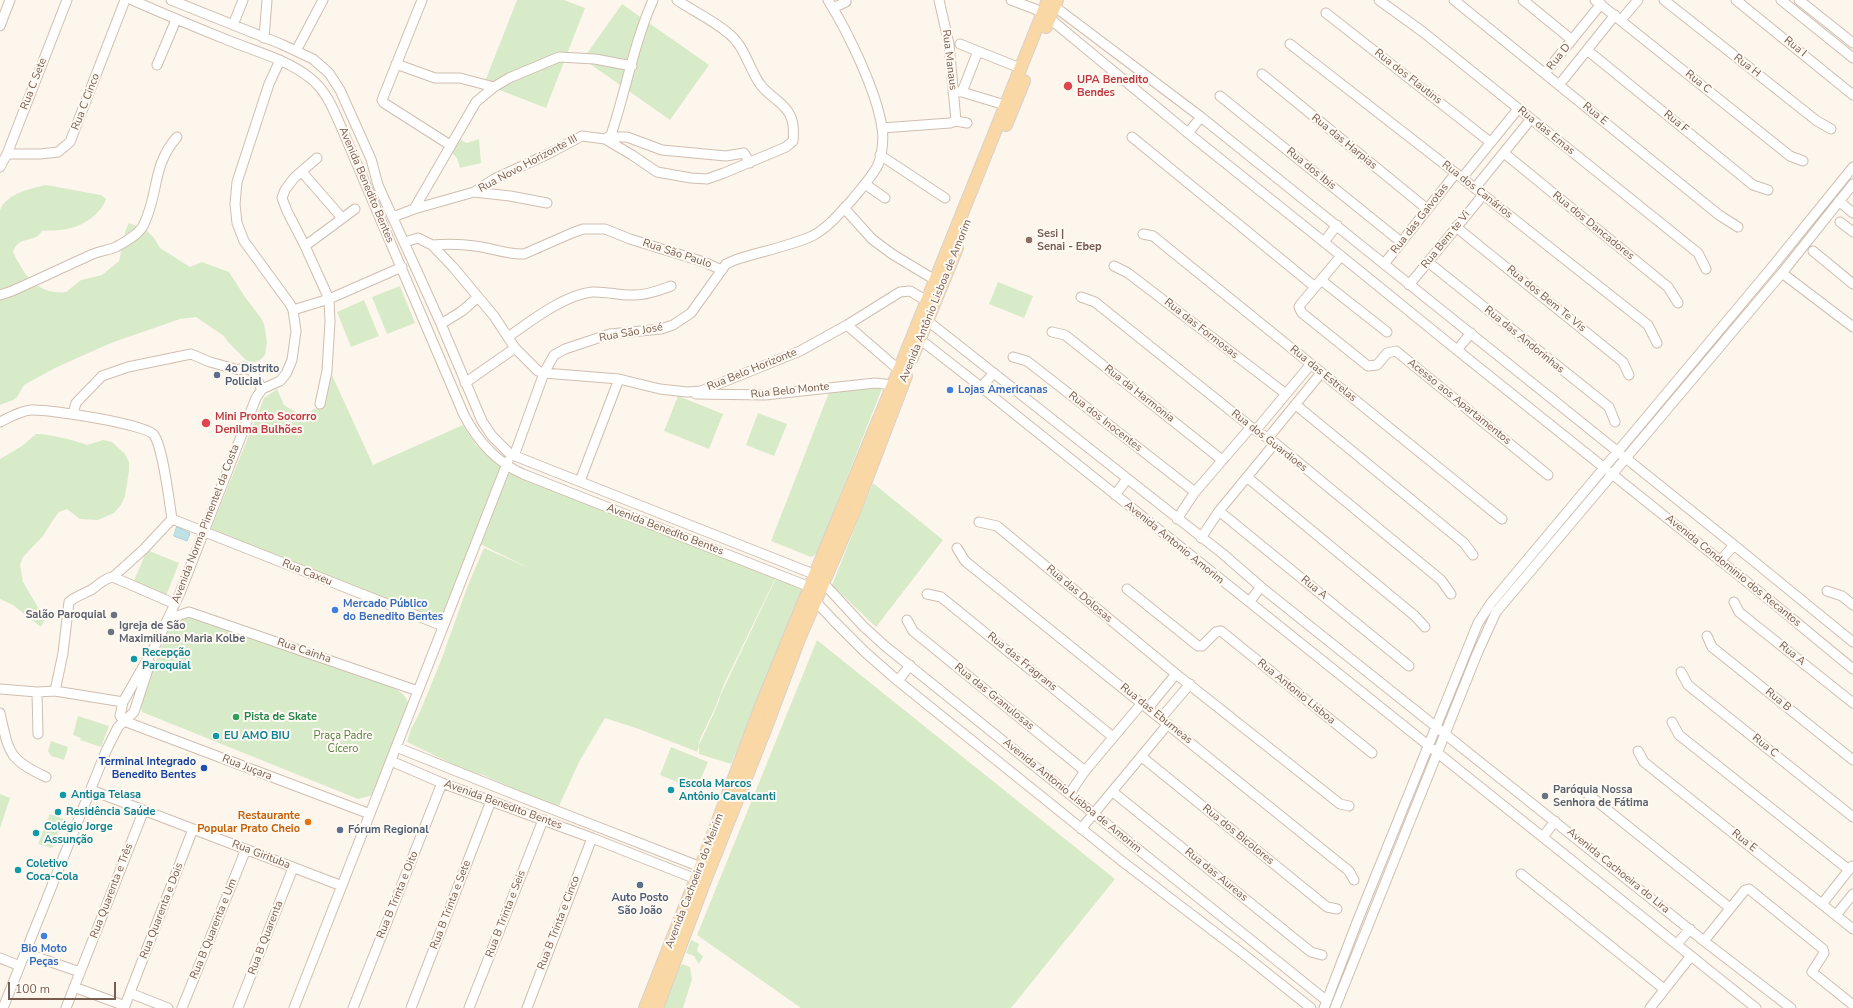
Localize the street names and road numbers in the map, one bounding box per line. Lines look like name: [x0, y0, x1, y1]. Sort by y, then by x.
street label: Rua Manaus: [939, 29, 959, 91]
street label: Rua I: [1781, 34, 1809, 60]
street label: Rua D: [1544, 41, 1574, 73]
street label: Rua dos Flautins: [1372, 47, 1444, 107]
street label: Rua H: [1731, 51, 1763, 81]
street label: Rua C Sete: [18, 56, 50, 112]
street label: Rua C: [1682, 68, 1714, 96]
street label: Rua C Cinco: [69, 72, 103, 132]
street label: Rua E: [1580, 100, 1610, 128]
street label: Rua das Emas: [1515, 104, 1577, 158]
street label: Rua F: [1661, 108, 1691, 136]
street label: Rua das Harpias: [1308, 111, 1380, 173]
street label: Avenida Benedito Bentes: [336, 125, 396, 245]
street label: Rua Novo Horizonte III: [476, 132, 580, 196]
street label: Rua dos Ibis: [1284, 145, 1338, 193]
street label: Rua dos Canários: [1439, 158, 1515, 222]
street label: Rua das Gaivotas: [1388, 181, 1452, 257]
street label: Rua dos Dancadores: [1549, 189, 1637, 263]
street label: Rua Bem te Vi: [1419, 209, 1473, 271]
street label: Avenida Antônio Lisboa de Amorim: [897, 218, 975, 384]
street label: Rua São Paulo: [641, 237, 713, 271]
street label: Rua dos Bem Te Vis: [1504, 263, 1588, 335]
street label: Rua das Formosas: [1161, 296, 1241, 362]
street label: Rua das Andorinhas: [1481, 304, 1567, 376]
street label: Rua São José: [598, 321, 664, 345]
street label: Rua das Estrelas: [1287, 343, 1359, 405]
street label: Rua Belo Horizonte: [705, 346, 799, 394]
street label: Acesso aos Apartamentos: [1405, 356, 1513, 448]
street label: Rua da Harmonia: [1101, 362, 1177, 426]
street label: Rua Belo Monte: [750, 380, 830, 402]
street label: Rua dos Inocentes: [1065, 389, 1145, 455]
street label: Rua dos Guardioes: [1228, 407, 1310, 475]
street label: Avenida Norma Pimentel da Costa: [170, 443, 242, 605]
street label: Avenida Antonio Amorim: [1122, 499, 1226, 587]
street label: Avenida Benedito Bentes: [604, 502, 726, 558]
street label: Avenida Condominio dos Recantos: [1663, 512, 1803, 630]
street label: Rua Caxeu: [280, 557, 334, 589]
street label: Rua das Dolosas: [1043, 562, 1115, 626]
street label: Rua A: [1298, 573, 1330, 603]
street label: Rua das Fragrans: [984, 630, 1060, 694]
street label: Rua Cainha: [275, 636, 333, 666]
street label: Rua A: [1776, 639, 1808, 669]
street label: Rua Antonio Lisboa: [1254, 657, 1338, 727]
street label: Rua das Granulosas: [952, 661, 1036, 733]
street label: Rua das Eburneas: [1117, 681, 1195, 747]
street label: Rua B: [1762, 686, 1794, 714]
street label: Rua C: [1749, 732, 1781, 760]
street label: Avenida Antonio Lisboa de Amorim: [1000, 736, 1144, 856]
street label: Rua Juçara: [220, 752, 274, 784]
street label: Avenida Benedito Bentes: [442, 777, 564, 833]
street label: Rua dos Bicolores: [1200, 802, 1276, 868]
street label: Avenida Cachoeira do Meirim: [663, 812, 727, 950]
street label: Avenida Cachoeira do Lira: [1564, 826, 1672, 916]
street label: Rua E: [1729, 827, 1759, 855]
street label: Rua Girituba: [230, 838, 292, 872]
street label: Rua Quarenta e Três: [88, 842, 136, 940]
street label: Rua das Aureas: [1182, 845, 1250, 905]
street label: Rua B Trinta e Oito: [374, 849, 422, 941]
street label: Rua B Trinta e Sete: [428, 859, 474, 951]
street label: Rua Quarenta e Dois: [138, 861, 186, 961]
street label: Rua B Trinta e Seis: [483, 868, 529, 960]
street label: Rua B Trinta e Cinco: [535, 874, 583, 972]
street label: Rua B Quarenta e Um: [188, 877, 240, 981]
street label: Rua B Quarenta: [246, 899, 286, 977]

